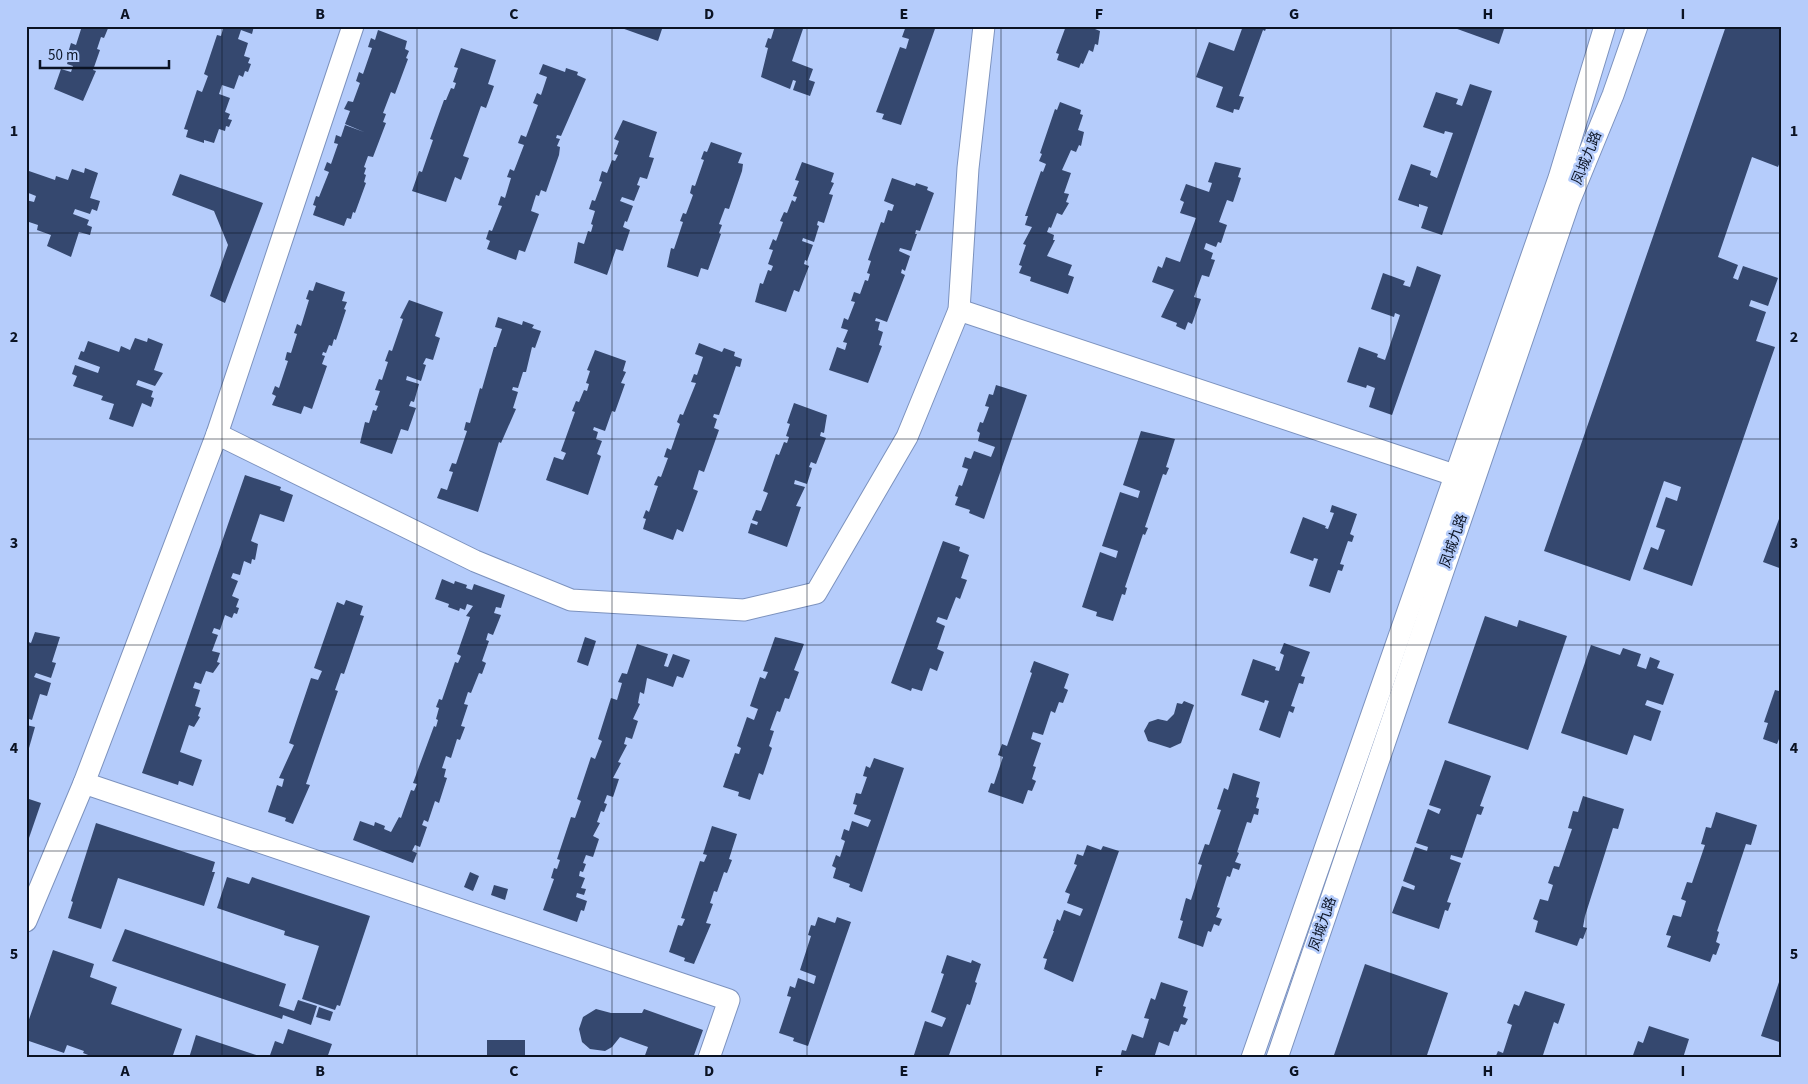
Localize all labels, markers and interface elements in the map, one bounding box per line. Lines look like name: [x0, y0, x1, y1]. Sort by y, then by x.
text: A: [119, 3, 130, 25]
text: B: [315, 3, 325, 25]
text: C: [509, 3, 519, 25]
text: D: [704, 3, 714, 25]
text: E: [900, 3, 908, 25]
text: F: [1095, 3, 1103, 25]
text: G: [1289, 3, 1299, 25]
text: H: [1483, 3, 1493, 25]
text: I: [1681, 3, 1685, 25]
scale bar: [40, 38, 169, 70]
text: 50 m: [48, 45, 78, 66]
text: 1: [10, 120, 18, 142]
text: 1: [1790, 120, 1798, 142]
street label: 凤城九路: [1567, 128, 1607, 188]
text: 2: [10, 326, 18, 348]
text: 2: [1790, 326, 1798, 348]
street label: 凤城九路: [1435, 511, 1473, 571]
text: 3: [10, 532, 18, 554]
text: 3: [1790, 532, 1798, 554]
text: 4: [10, 737, 19, 759]
text: 4: [1790, 737, 1799, 759]
street label: 凤城九路: [1304, 894, 1342, 954]
text: 5: [10, 943, 18, 965]
text: 5: [1790, 943, 1798, 965]
text: A: [119, 1060, 130, 1082]
text: B: [315, 1060, 325, 1082]
text: C: [509, 1060, 519, 1082]
text: D: [704, 1060, 714, 1082]
text: E: [900, 1060, 908, 1082]
text: F: [1095, 1060, 1103, 1082]
text: G: [1289, 1060, 1299, 1082]
text: H: [1483, 1060, 1493, 1082]
text: I: [1681, 1060, 1685, 1082]

